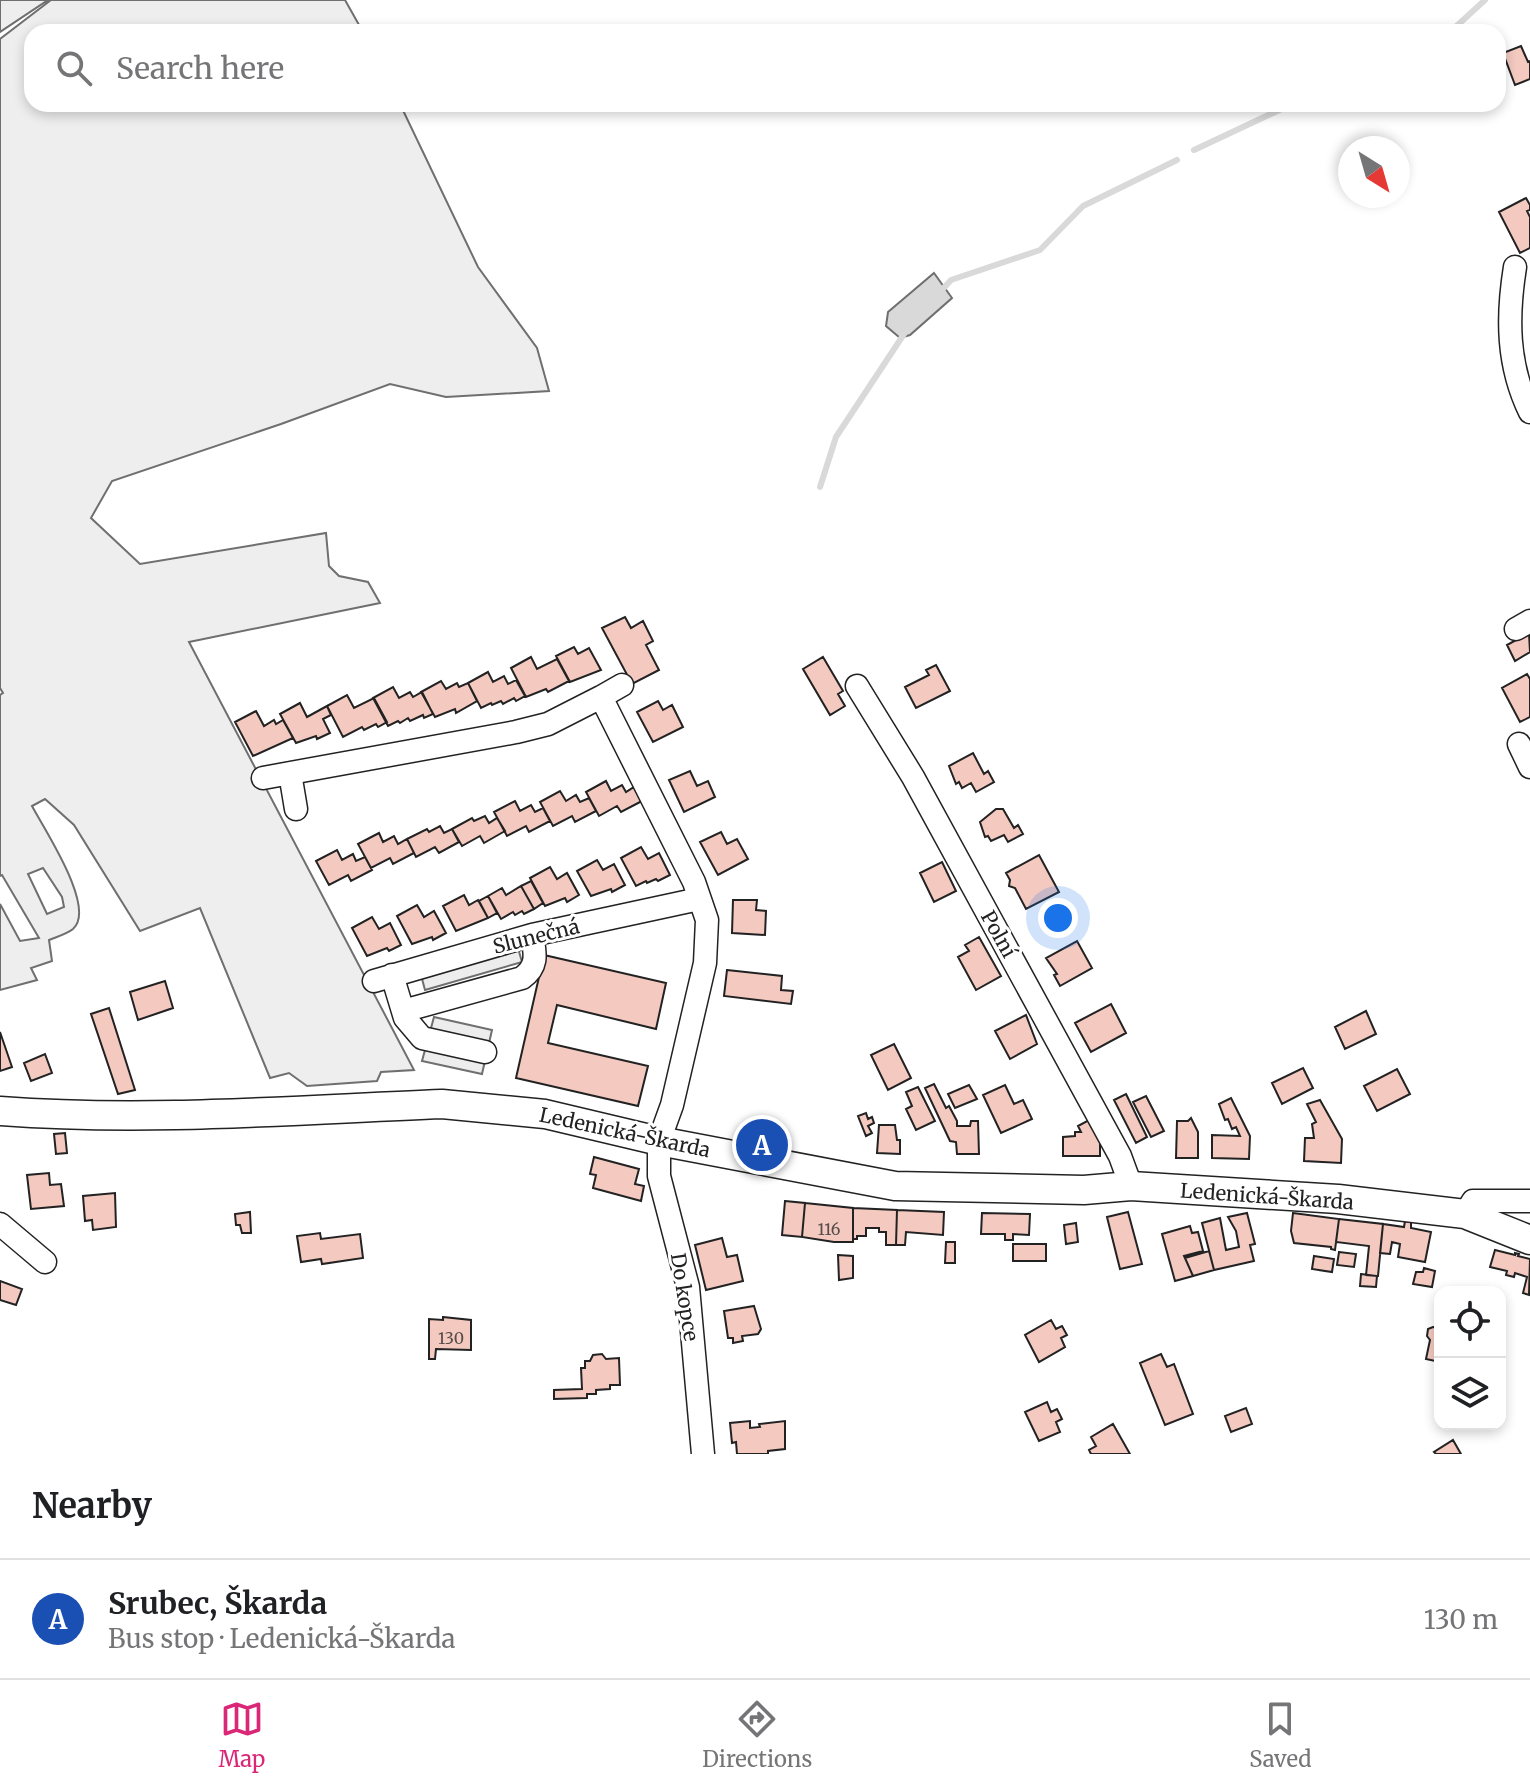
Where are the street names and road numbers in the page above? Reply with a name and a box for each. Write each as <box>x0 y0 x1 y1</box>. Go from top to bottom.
street label: Polní <box>976 906 1022 962</box>
street label: Slunečná <box>490 913 582 959</box>
street label: Ledenická-Škarda <box>537 1101 713 1162</box>
street label: Ledenická-Škarda <box>1179 1176 1355 1215</box>
street label: Do kopce <box>666 1251 704 1343</box>

